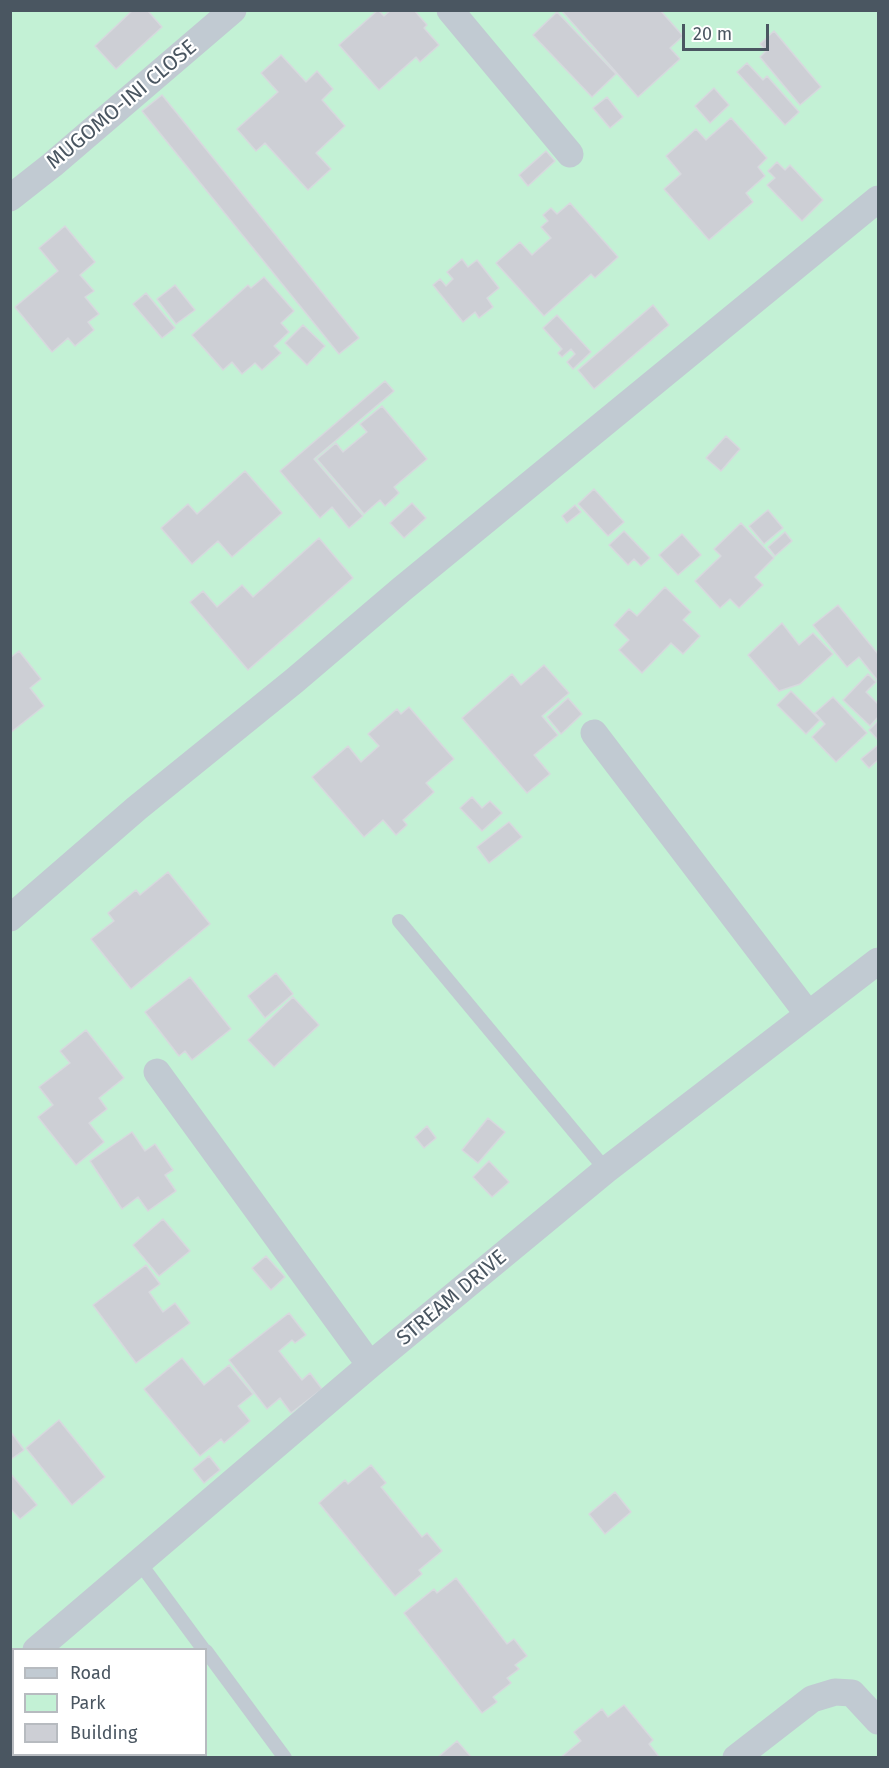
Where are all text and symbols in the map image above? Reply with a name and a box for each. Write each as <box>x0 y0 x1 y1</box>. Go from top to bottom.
scale bar <box>685 12 772 50</box>
text: 20 m <box>693 23 732 45</box>
street label: MUGOMO-INI CLOSE <box>42 35 202 175</box>
street label: STREAM DRIVE <box>392 1245 512 1351</box>
legend <box>12 1648 207 1756</box>
text: Road <box>70 1662 112 1684</box>
text: Park <box>70 1692 105 1714</box>
text: Building <box>70 1722 137 1744</box>

